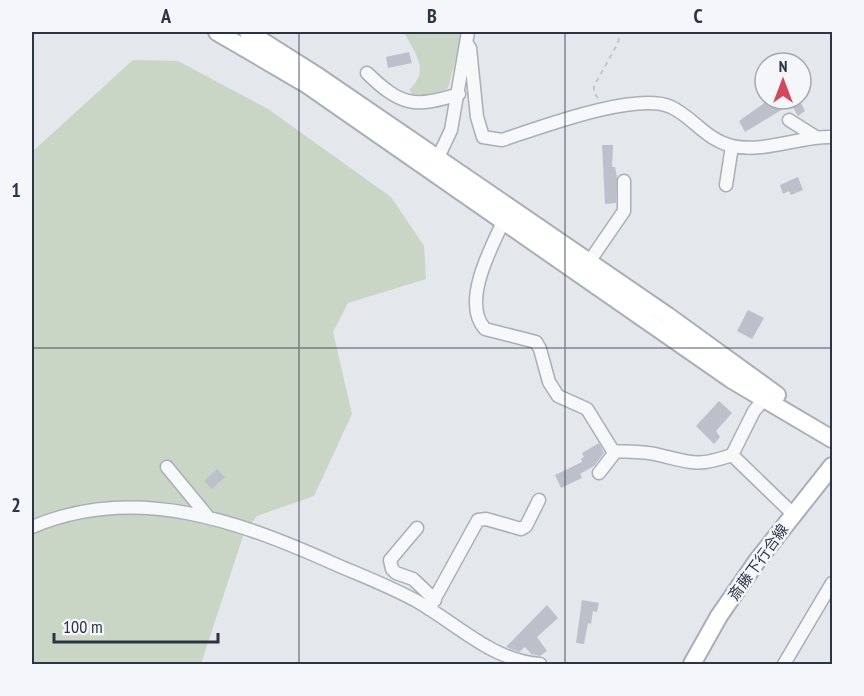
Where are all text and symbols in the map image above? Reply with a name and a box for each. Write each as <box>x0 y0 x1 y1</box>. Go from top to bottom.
text: A <box>160 3 172 29</box>
text: B <box>427 3 437 29</box>
text: C <box>693 3 703 29</box>
north arrow <box>753 51 813 111</box>
text: N <box>779 56 787 76</box>
text: 1 <box>11 177 21 203</box>
text: 2 <box>11 492 21 518</box>
street label: 斎藤下行合線 <box>724 520 792 604</box>
scale bar <box>54 606 218 644</box>
text: 100 m <box>63 615 103 638</box>

